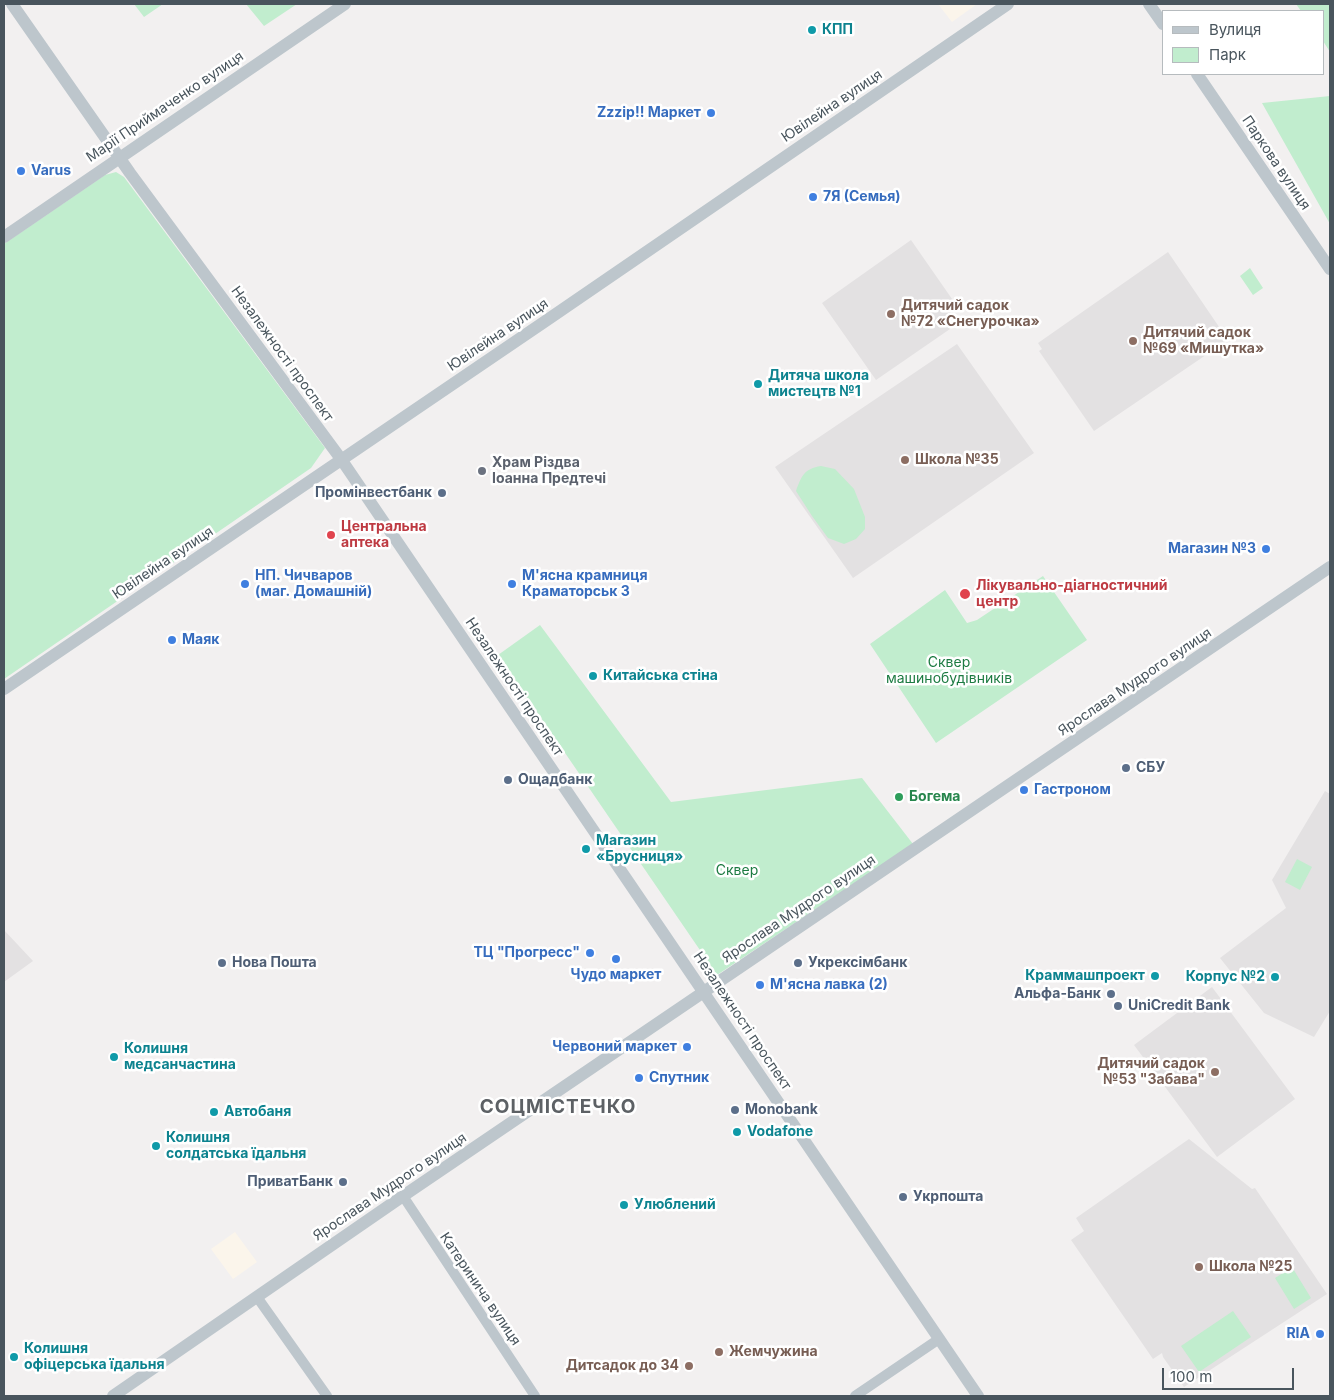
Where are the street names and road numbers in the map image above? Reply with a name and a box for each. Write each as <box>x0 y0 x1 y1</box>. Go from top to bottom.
street label: Марії Приймаченко вулиця <box>83 48 247 166</box>
street label: Ювілейна вулиця <box>779 66 885 146</box>
street label: Паркова вулиця <box>1238 113 1314 213</box>
street label: Незалежності проспект <box>227 283 337 425</box>
street label: Ювілейна вулиця <box>445 295 551 375</box>
street label: Ювілейна вулиця <box>110 523 216 603</box>
street label: Незалежності проспект <box>461 615 567 759</box>
street label: Ярослава Мудрого вулиця <box>1055 624 1215 740</box>
street label: Ярослава Мудрого вулиця <box>719 851 879 967</box>
street label: Незалежності проспект <box>689 949 795 1093</box>
street label: Ярослава Мудрого вулиця <box>310 1129 470 1245</box>
street label: Катеринича вулиця <box>436 1229 524 1349</box>

